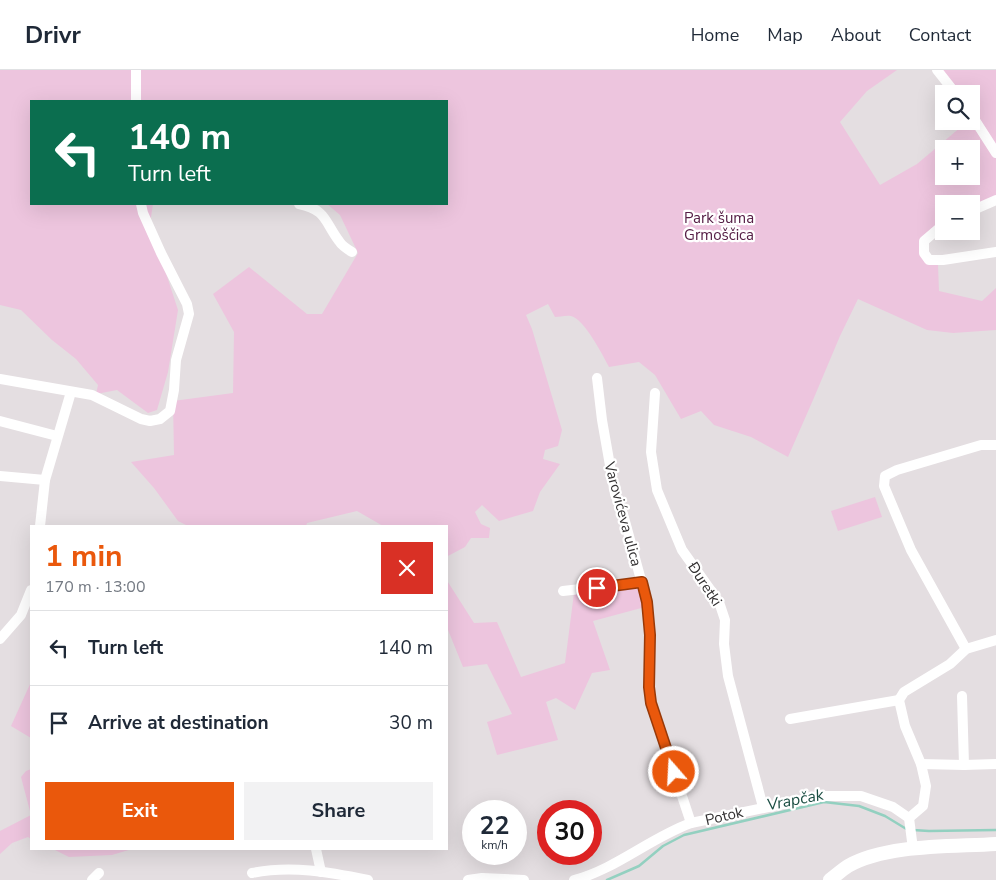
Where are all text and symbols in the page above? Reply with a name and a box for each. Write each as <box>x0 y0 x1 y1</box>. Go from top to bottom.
text: Drivr <box>25 19 81 51</box>
text: Home <box>691 23 739 47</box>
text: Map <box>767 23 803 47</box>
text: About <box>831 23 881 47</box>
text: Contact <box>909 23 971 47</box>
map controls <box>935 85 980 240</box>
button: search <box>935 85 980 130</box>
text: 140 m <box>128 114 231 161</box>
icon: left <box>45 120 110 185</box>
button: + <box>935 140 980 185</box>
text: Turn left <box>128 159 211 189</box>
button: − <box>935 195 980 240</box>
park label: Park šuma Grmoščica <box>684 208 754 245</box>
street label: Varovićeva ulica <box>599 459 647 568</box>
text: 1 min <box>45 536 123 577</box>
button: close <box>381 542 433 594</box>
street label: Đuretki <box>683 557 727 610</box>
pin <box>576 567 618 609</box>
icon: arrive <box>583 574 611 602</box>
text: 170 m · 13:00 <box>45 576 146 598</box>
icon: left <box>45 634 73 662</box>
text: Turn left <box>88 635 163 661</box>
text: 140 m <box>378 635 433 661</box>
icon: arrive <box>45 709 73 737</box>
text: Arrive at destination <box>88 710 269 736</box>
text: 30 m <box>389 710 433 736</box>
position arrow <box>647 745 699 797</box>
button: Exit <box>45 782 234 840</box>
button: Share <box>244 782 433 840</box>
water label: Vrapčak <box>765 784 826 816</box>
speed limit sign: 30 <box>537 800 602 865</box>
street label: Potok <box>703 802 745 830</box>
text: 22 <box>479 809 510 843</box>
text: km/h <box>481 837 508 853</box>

